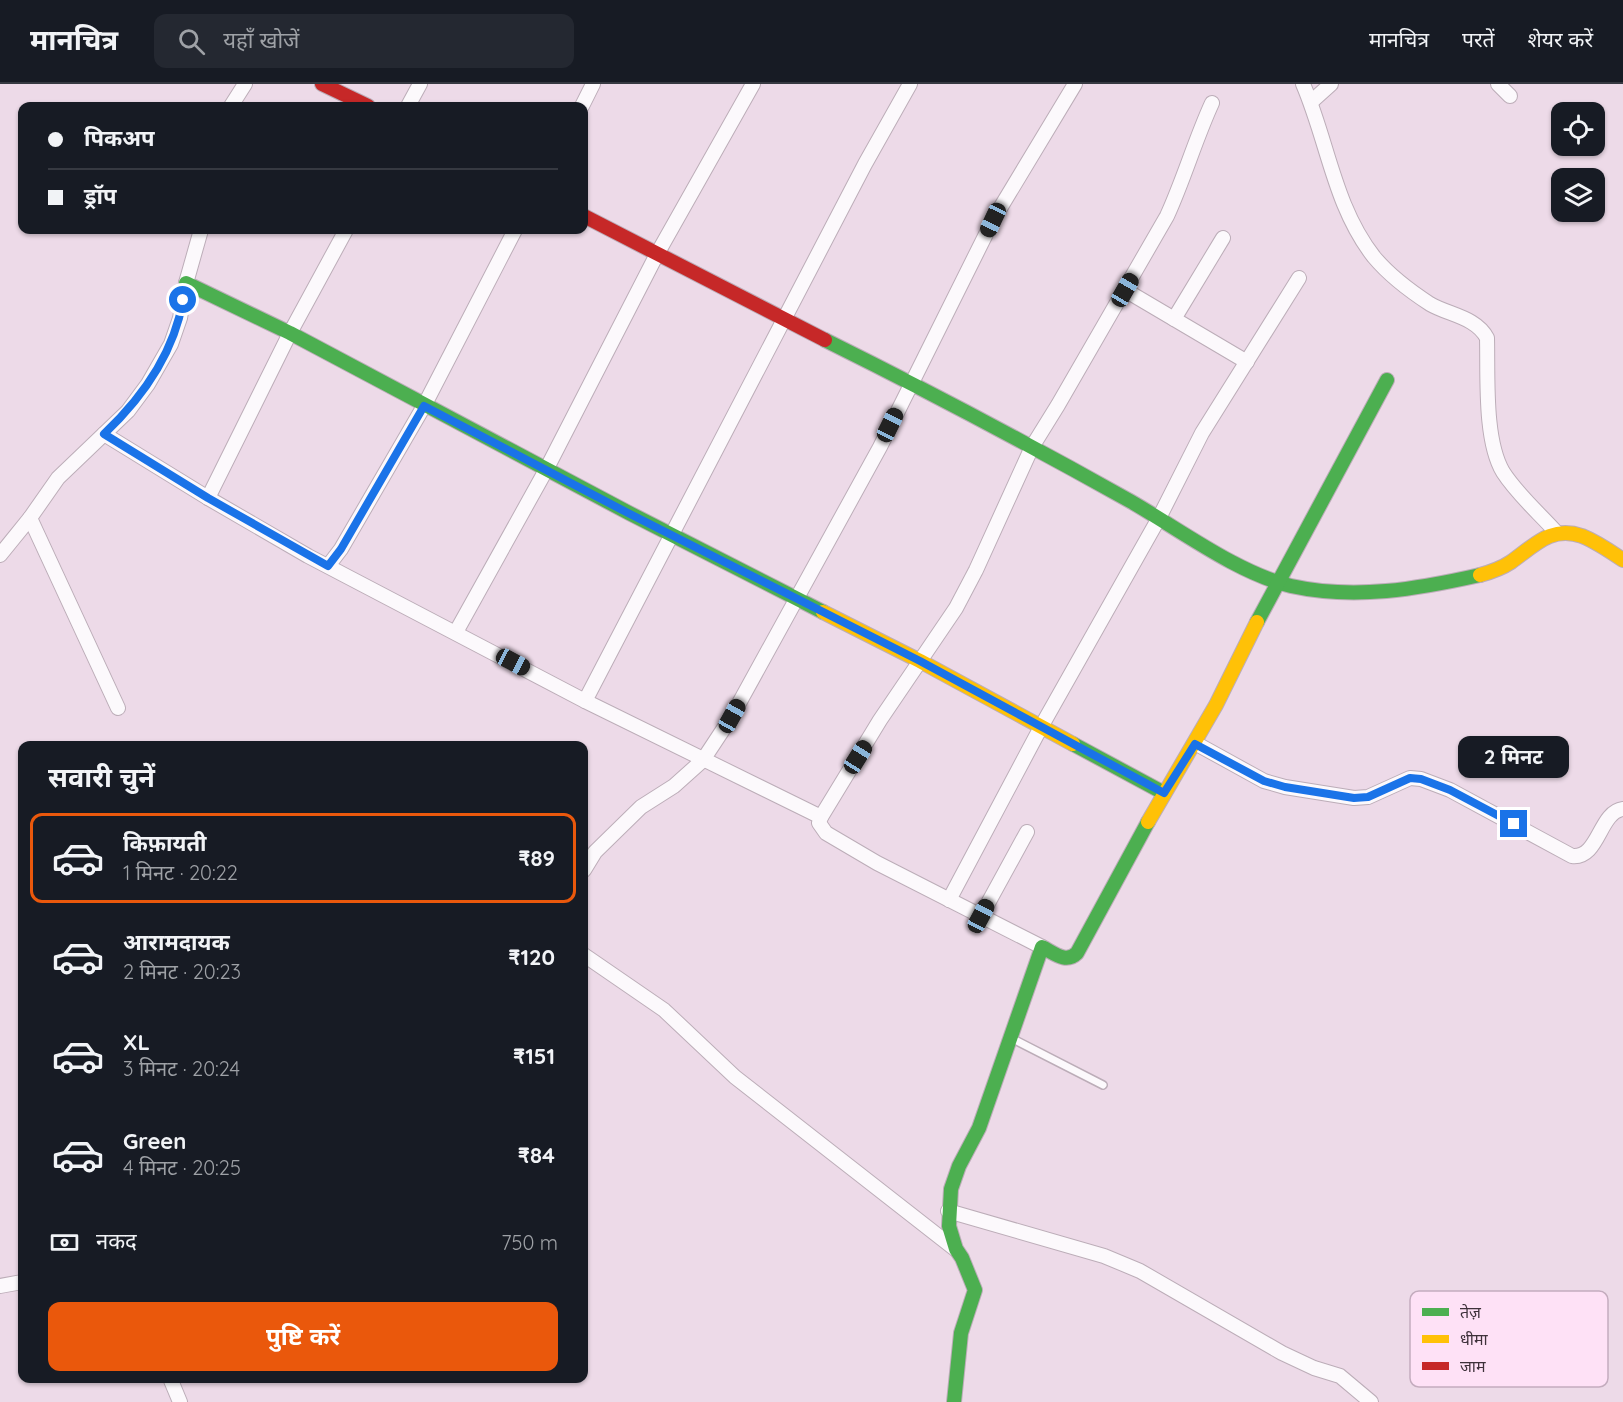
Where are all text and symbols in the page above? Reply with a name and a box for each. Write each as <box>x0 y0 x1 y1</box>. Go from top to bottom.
search box <box>154 14 574 68</box>
text: मानचित्र <box>30 22 118 57</box>
icon: search <box>175 25 208 58</box>
text: यहाँ खोजें <box>223 26 299 54</box>
text: मानचित्र <box>1369 26 1429 52</box>
text: परतें <box>1462 26 1495 52</box>
text: शेयर करें <box>1528 26 1593 52</box>
map controls <box>1551 102 1605 222</box>
button: locate <box>1551 102 1605 156</box>
text: पिकअप <box>84 124 155 152</box>
button: layers <box>1551 168 1605 222</box>
text: ड्रॉप <box>84 182 117 210</box>
car <box>977 200 1009 240</box>
car <box>1108 270 1142 310</box>
route start <box>169 286 196 313</box>
car <box>874 405 906 445</box>
car <box>493 646 533 678</box>
car <box>715 696 749 736</box>
car <box>841 737 875 777</box>
callout: 2 मिनट <box>1458 737 1570 779</box>
text: 2 मिनट <box>1484 744 1543 769</box>
text: सवारी चुनें <box>48 760 155 794</box>
route end <box>1500 810 1527 837</box>
text: किफ़ायती <box>123 829 207 857</box>
icon: car <box>51 831 105 885</box>
text: ₹89 <box>518 844 555 872</box>
text: 1 मिनट · 20:22 <box>123 860 238 885</box>
car <box>965 896 997 936</box>
text: आरामदायक <box>123 928 230 956</box>
icon: car <box>51 930 105 984</box>
text: ₹120 <box>508 943 555 971</box>
text: 2 मिनट · 20:23 <box>123 959 241 984</box>
text: XL <box>123 1028 150 1056</box>
icon: car <box>51 1029 105 1083</box>
text: ₹151 <box>513 1042 555 1070</box>
text: 3 मिनट · 20:24 <box>123 1056 240 1081</box>
text: Green <box>123 1127 186 1155</box>
icon: car <box>51 1128 105 1182</box>
text: ₹84 <box>518 1141 555 1169</box>
text: 4 मिनट · 20:25 <box>123 1155 241 1180</box>
icon: cash <box>48 1226 81 1259</box>
text: नकद <box>96 1227 137 1255</box>
text: 750 m <box>501 1230 558 1255</box>
legend <box>1410 1291 1608 1387</box>
button: पुष्टि करें <box>48 1302 558 1371</box>
text: तेज़ <box>1460 1302 1482 1322</box>
text: धीमा <box>1460 1329 1489 1349</box>
text: जाम <box>1460 1356 1486 1376</box>

